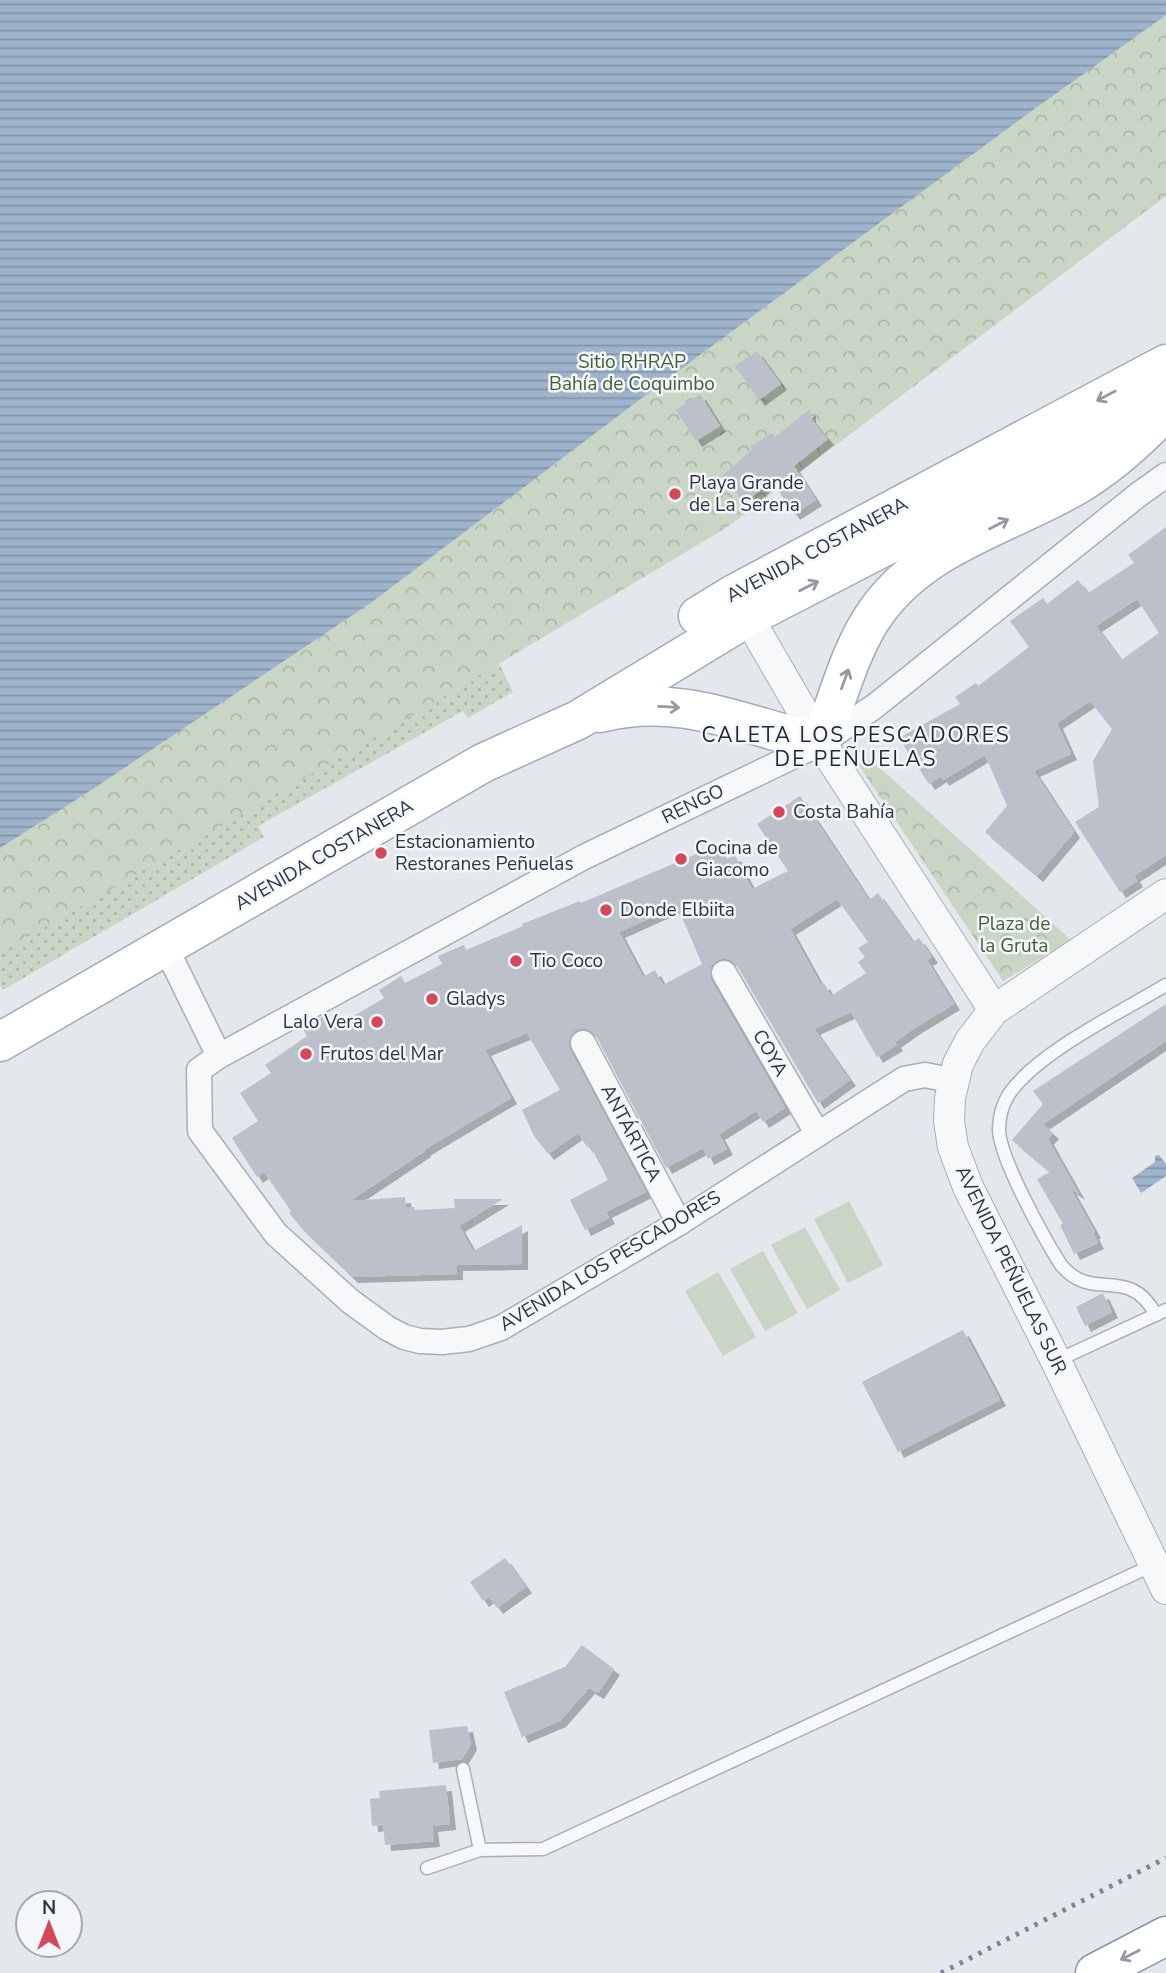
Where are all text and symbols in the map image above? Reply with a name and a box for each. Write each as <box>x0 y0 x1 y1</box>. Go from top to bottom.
park label: Sitio RHRAP Bahía de Coquimbo <box>549 349 715 397</box>
one-way arrow <box>1096 390 1117 403</box>
place label: Playa Grande de La Serena <box>689 470 804 518</box>
marker: Playa Grande de La Serena <box>667 486 683 502</box>
street label: AVENIDA COSTANERA <box>722 491 912 609</box>
one-way arrow <box>988 516 1009 530</box>
one-way arrow <box>798 578 819 592</box>
one-way arrow <box>840 668 852 690</box>
one-way arrow <box>657 701 680 714</box>
district label: CALETA LOS PESCADORES DE PEÑUELAS <box>701 721 1011 773</box>
street label: RENGO <box>658 778 728 830</box>
street label: AVENIDA COSTANERA <box>230 793 418 917</box>
place label: Costa Bahía <box>793 799 895 825</box>
marker: Costa Bahía <box>771 804 787 820</box>
place label: Estacionamiento Restoranes Peñuelas <box>395 829 574 877</box>
place label: Cocina de Giacomo <box>695 835 778 883</box>
marker: Estacionamiento Restoranes Peñuelas <box>373 845 389 861</box>
marker: Cocina de Giacomo <box>673 851 689 867</box>
place label: Donde Elbiita <box>620 897 735 923</box>
marker: Donde Elbiita <box>598 902 614 918</box>
park label: Plaza de la Gruta <box>978 911 1050 959</box>
place label: Tio Coco <box>530 948 603 974</box>
marker: Tio Coco <box>508 953 524 969</box>
place label: Gladys <box>446 986 505 1012</box>
marker: Gladys <box>424 991 440 1007</box>
place label: Lalo Vera <box>283 1009 363 1035</box>
marker: Lalo Vera <box>369 1014 385 1030</box>
street label: COYA <box>746 1025 794 1081</box>
place label: Frutos del Mar <box>320 1041 444 1067</box>
marker: Frutos del Mar <box>298 1046 314 1062</box>
street label: ANTÁRTICA <box>594 1080 668 1186</box>
street label: AVENIDA PEÑUELAS SUR <box>949 1161 1073 1379</box>
street label: AVENIDA LOS PESCADORES <box>494 1184 726 1338</box>
north arrow <box>14 1889 84 1959</box>
text: N <box>42 1895 56 1921</box>
one-way arrow <box>1121 1948 1141 1962</box>

